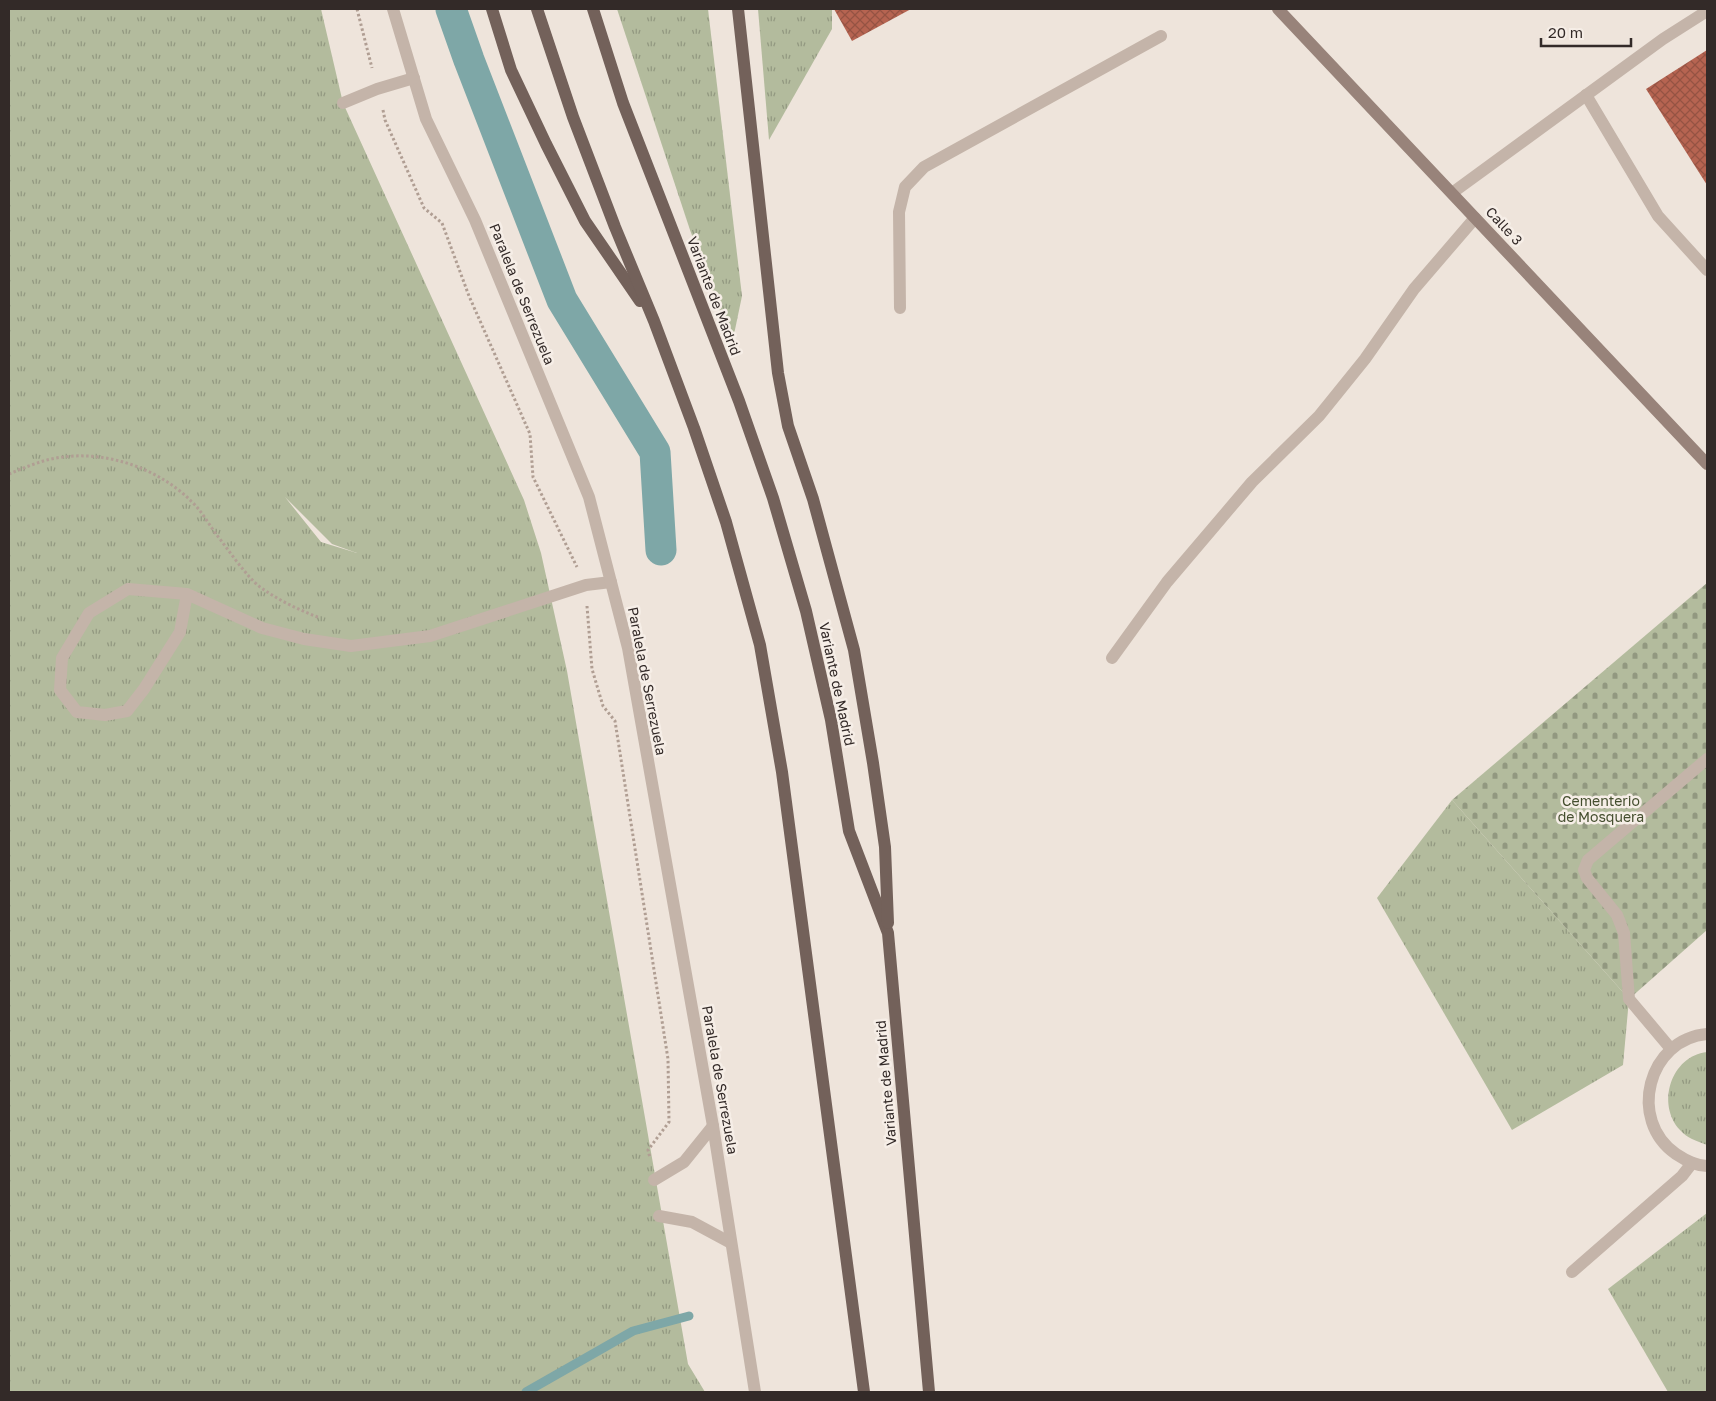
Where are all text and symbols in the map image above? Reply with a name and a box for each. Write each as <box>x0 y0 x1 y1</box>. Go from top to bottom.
scale bar <box>1541 15 1631 47</box>
text: 20 m <box>1548 23 1583 41</box>
street label: Calle 3 <box>1482 203 1526 248</box>
street label: Paralela de Serrezuela <box>486 221 559 367</box>
street label: Variante de Madrid <box>684 234 745 358</box>
street label: Paralela de Serrezuela <box>625 605 670 757</box>
street label: Variante de Madrid <box>816 621 859 747</box>
park label: Cementerio de Mosquera <box>1558 792 1644 825</box>
street label: Paralela de Serrezuela <box>699 1004 742 1156</box>
street label: Variante de Madrid <box>872 1020 899 1146</box>

